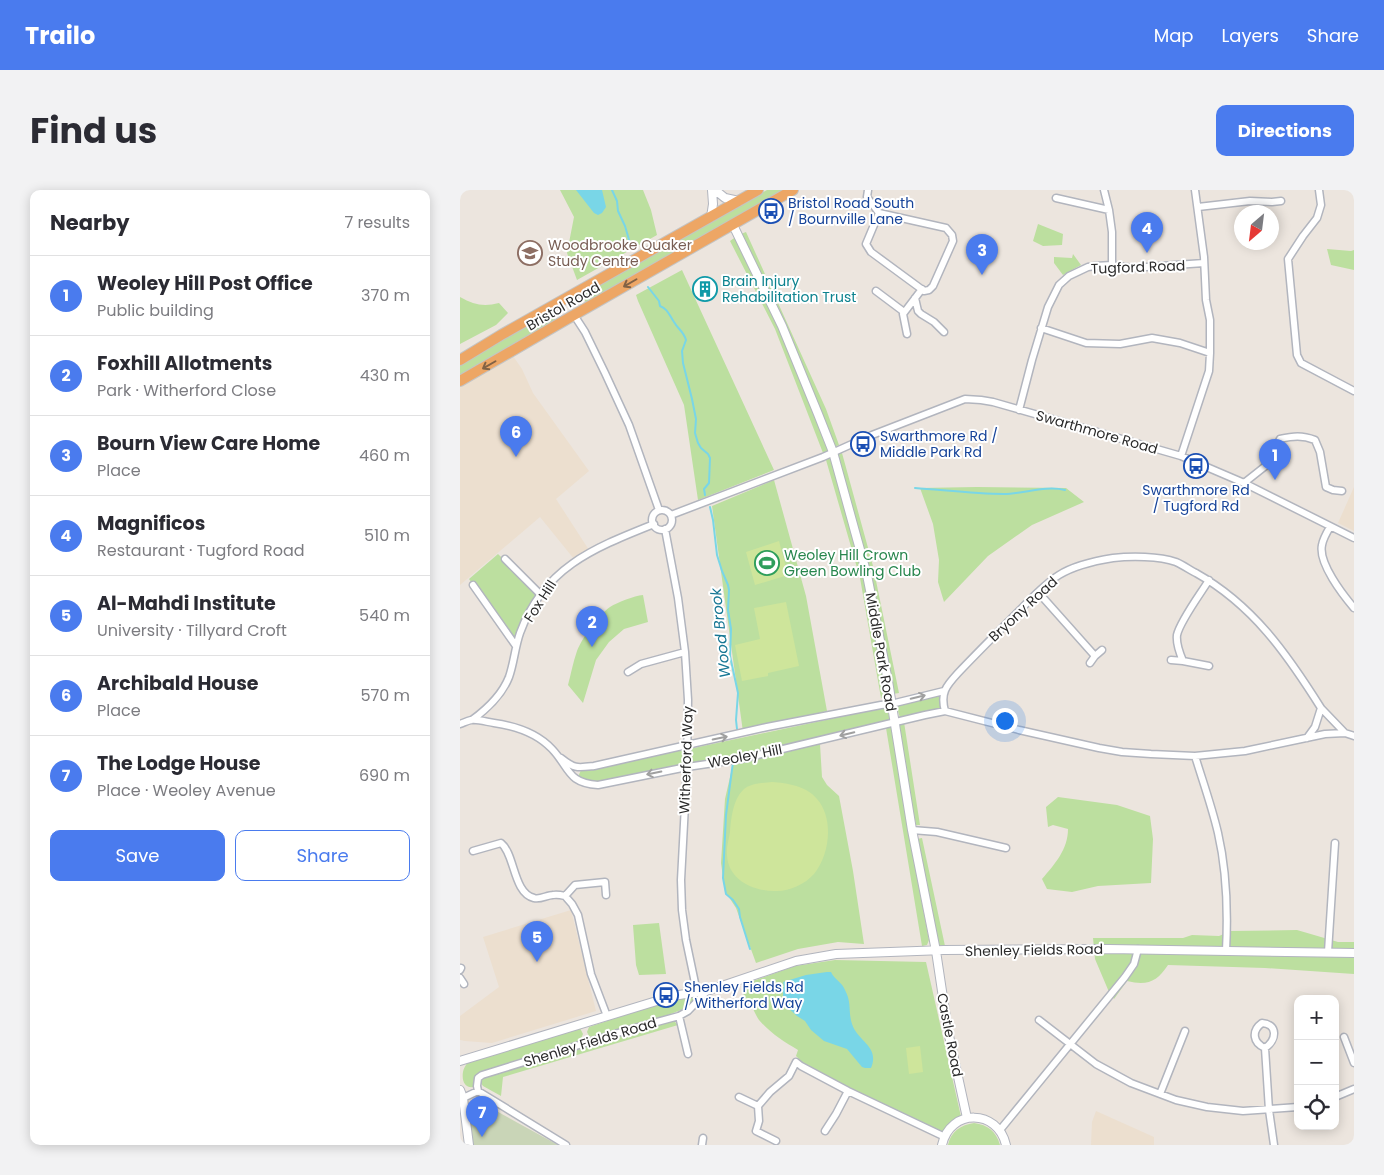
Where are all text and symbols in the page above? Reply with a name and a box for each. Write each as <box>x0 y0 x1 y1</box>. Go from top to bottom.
text: Trailo <box>25 19 95 52</box>
text: Map <box>1154 23 1194 48</box>
text: Layers <box>1222 23 1279 48</box>
text: Share <box>1307 23 1359 48</box>
button: Directions <box>1216 105 1354 156</box>
text: Find us <box>30 106 157 155</box>
place label: Bristol Road South / Bournville Lane <box>788 193 914 229</box>
bus stop icon: Bristol Road South / Bournville Lane <box>758 198 784 224</box>
north arrow <box>1234 205 1279 250</box>
text: Nearby <box>50 208 130 237</box>
text: 7 results <box>344 211 410 234</box>
pin: 4 <box>1131 212 1163 253</box>
pin: 3 <box>966 234 998 275</box>
place label: Woodbrooke Quaker Study Centre <box>548 235 692 271</box>
school or university icon: Woodbrooke Quaker Study Centre <box>517 240 543 266</box>
street label: Tugford Road <box>1090 255 1186 279</box>
text: Weoley Hill Post Office <box>97 270 313 297</box>
place label: Brain Injury Rehabilitation Trust <box>722 271 856 307</box>
building icon: Brain Injury Rehabilitation Trust <box>692 276 718 302</box>
street label: Bristol Road <box>522 277 604 335</box>
one-way arrow <box>622 278 637 288</box>
text: 1 <box>63 284 69 307</box>
text: 370 m <box>361 284 410 307</box>
text: Public building <box>97 299 214 322</box>
text: Foxhill Allotments <box>97 350 272 377</box>
one-way arrow <box>482 360 497 370</box>
text: 2 <box>61 364 71 387</box>
text: 430 m <box>360 364 410 387</box>
text: Park · Witherford Close <box>97 379 276 402</box>
street label: Swarthmore Road <box>1034 405 1160 459</box>
pin: 6 <box>500 416 532 457</box>
place label: Swarthmore Rd / Middle Park Rd <box>880 426 998 462</box>
text: Bourn View Care Home <box>97 430 320 457</box>
bus stop icon: Swarthmore Rd / Middle Park Rd <box>850 431 876 457</box>
pin: 1 <box>1259 439 1291 480</box>
text: 3 <box>61 444 71 467</box>
text: 460 m <box>359 444 410 467</box>
bus stop icon: Swarthmore Rd / Tugford Rd <box>1183 453 1209 479</box>
text: Place <box>97 459 141 482</box>
place label: Swarthmore Rd / Tugford Rd <box>1142 480 1250 516</box>
text: Magnificos <box>97 510 205 537</box>
text: 4 <box>61 524 71 547</box>
text: 510 m <box>364 524 410 547</box>
text: Restaurant · Tugford Road <box>97 539 305 562</box>
place label: Weoley Hill Crown Green Bowling Club <box>784 545 921 581</box>
sports icon: Weoley Hill Crown Green Bowling Club <box>754 550 780 576</box>
street label: Bryony Road <box>984 572 1062 646</box>
street label: Fox Hill <box>519 576 561 626</box>
water label: Wood Brook <box>705 586 735 679</box>
text: Al-Mahdi Institute <box>97 590 276 617</box>
street label: Middle Park Road <box>861 591 901 713</box>
text: 5 <box>61 604 71 627</box>
text: 540 m <box>359 604 410 627</box>
pin: 2 <box>576 606 608 647</box>
text: University · Tillyard Croft <box>97 619 287 642</box>
text: Archibald House <box>97 670 258 697</box>
text: 6 <box>61 684 71 707</box>
text: 570 m <box>360 684 410 707</box>
one-way arrow <box>909 692 925 701</box>
text: Place <box>97 699 141 722</box>
street label: Witherford Way <box>674 706 698 814</box>
your location <box>992 708 1018 734</box>
one-way arrow <box>840 730 856 739</box>
one-way arrow <box>712 733 728 742</box>
street label: Weoley Hill <box>706 739 784 773</box>
text: The Lodge House <box>97 750 261 777</box>
text: 7 <box>62 764 70 787</box>
text: 690 m <box>359 764 410 787</box>
one-way arrow <box>646 769 662 778</box>
text: Place · Weoley Avenue <box>97 779 276 802</box>
button: Save <box>50 830 225 881</box>
button: Share <box>235 830 410 881</box>
pin: 5 <box>521 921 553 962</box>
street label: Shenley Fields Road <box>965 939 1103 961</box>
place label: Shenley Fields Rd / Witherford Way <box>684 977 804 1013</box>
bus stop icon: Shenley Fields Rd / Witherford Way <box>653 982 679 1008</box>
street label: Castle Road <box>932 991 968 1079</box>
map controls <box>1294 995 1339 1130</box>
button: + <box>1294 995 1339 1040</box>
street label: Shenley Fields Road <box>521 1012 659 1072</box>
button: − <box>1294 1040 1339 1085</box>
button: locate <box>1294 1085 1339 1130</box>
pin: 7 <box>466 1096 498 1137</box>

